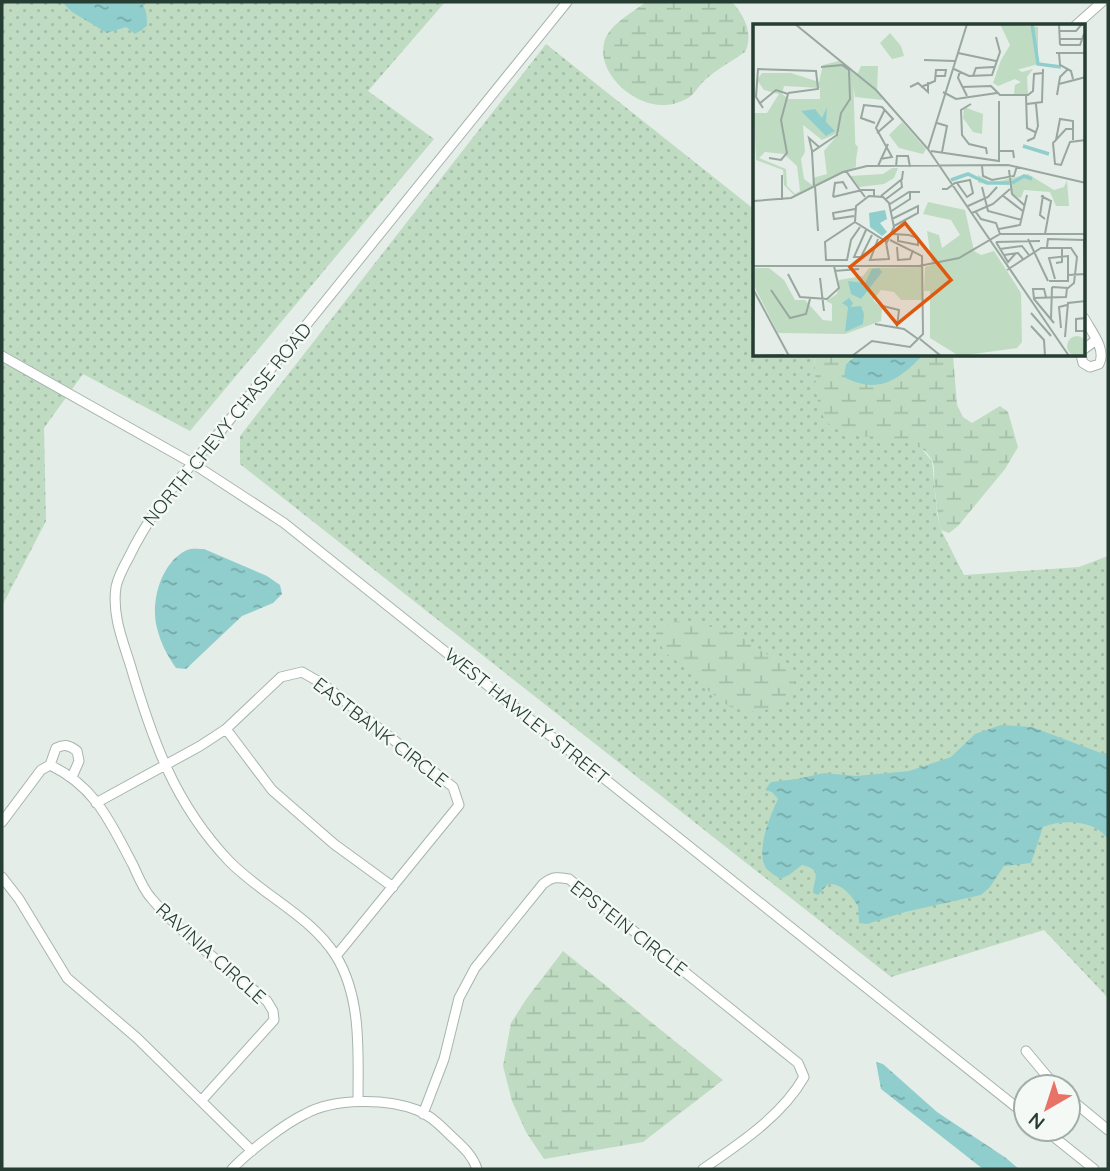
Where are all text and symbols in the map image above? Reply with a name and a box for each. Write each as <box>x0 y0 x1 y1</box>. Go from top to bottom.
inset map <box>753 24 1086 357</box>
street label: NORTH CHEVY CHASE ROAD <box>138 318 316 530</box>
street label: WEST HAWLEY STREET <box>440 642 614 790</box>
street label: EASTBANK CIRCLE <box>309 672 453 792</box>
street label: EPSTEIN CIRCLE <box>566 875 692 981</box>
street label: RAVINIA CIRCLE <box>151 897 271 1009</box>
north arrow <box>1012 1073 1082 1143</box>
text: N <box>1023 1107 1049 1135</box>

